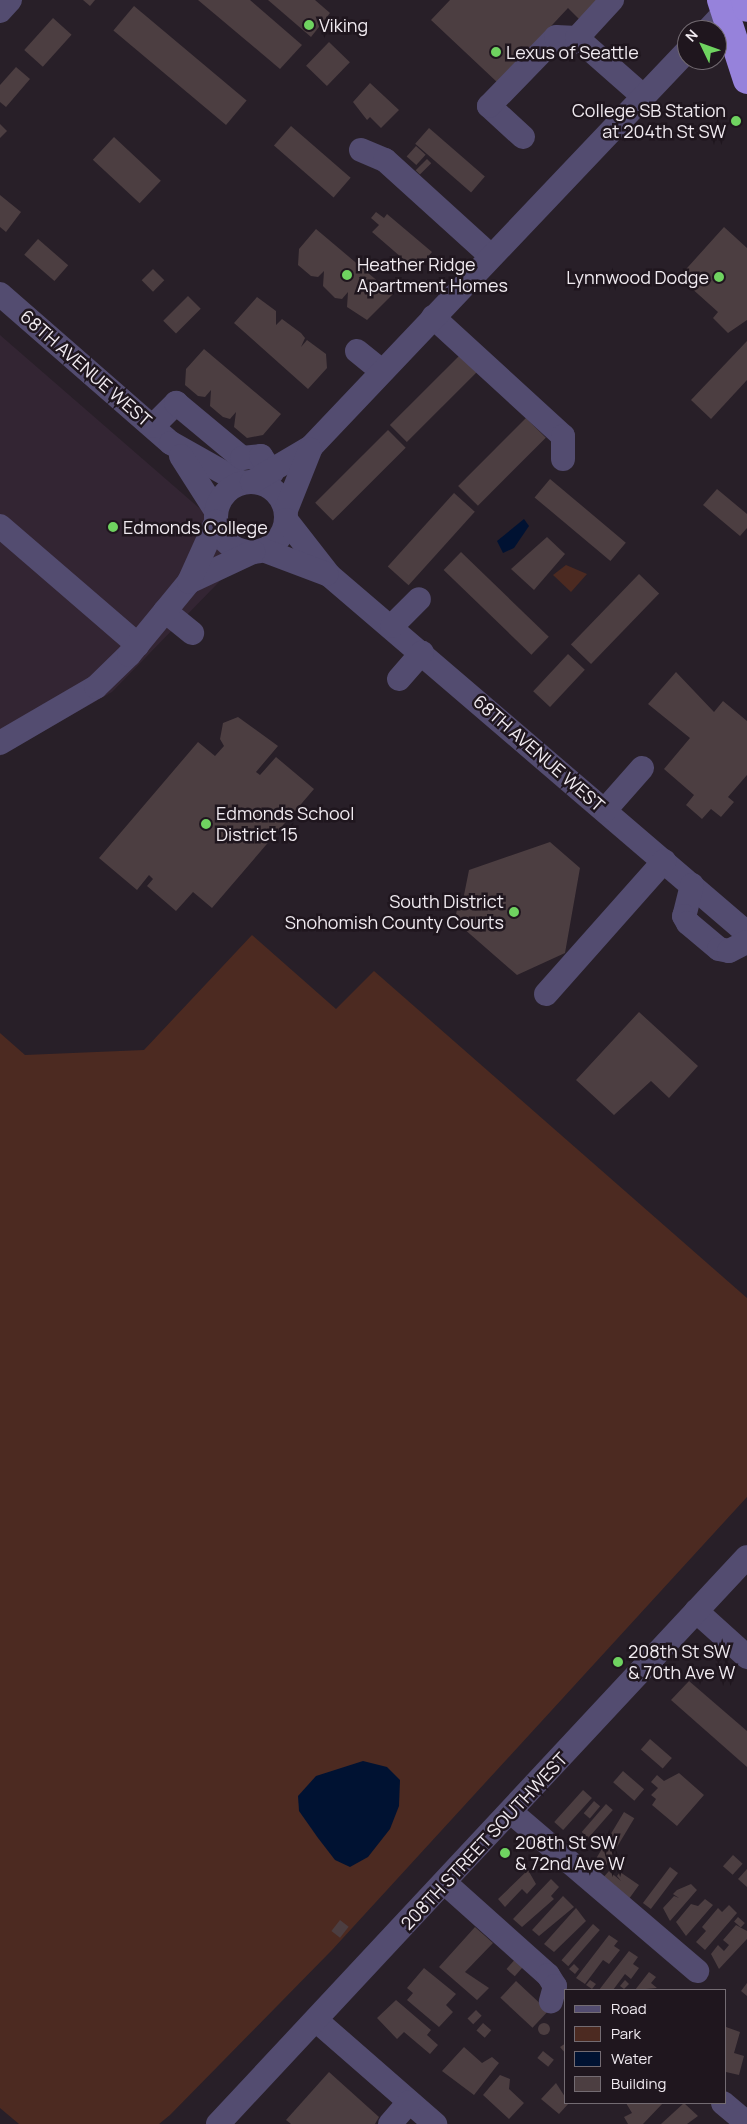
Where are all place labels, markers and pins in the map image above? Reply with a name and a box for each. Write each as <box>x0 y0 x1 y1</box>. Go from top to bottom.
place label: Viking <box>319 14 368 36</box>
marker: Viking <box>303 19 315 31</box>
place label: Lexus of Seattle <box>506 41 639 63</box>
marker: Lexus of Seattle <box>490 46 502 58</box>
place label: College SB Station at 204th St SW <box>572 100 726 142</box>
marker: College SB Station at 204th St SW <box>730 115 742 127</box>
place label: Heather Ridge Apartment Homes <box>357 254 508 296</box>
place label: Lynnwood Dodge <box>566 266 709 288</box>
marker: Heather Ridge Apartment Homes <box>341 269 353 281</box>
marker: Lynnwood Dodge <box>713 271 725 283</box>
place label: Edmonds College <box>123 516 268 538</box>
marker: Edmonds College <box>107 521 119 533</box>
place label: Edmonds School District 15 <box>216 803 354 846</box>
marker: Edmonds School District 15 <box>200 818 212 830</box>
place label: South District Snohomish County Courts <box>285 891 504 934</box>
marker: South District Snohomish County Courts <box>508 906 520 918</box>
place label: 208th St SW & 70th Ave W <box>628 1641 735 1684</box>
marker: 208th St SW & 70th Ave W <box>612 1656 624 1668</box>
place label: 208th St SW & 72nd Ave W <box>515 1832 625 1875</box>
marker: 208th St SW & 72nd Ave W <box>499 1847 511 1859</box>

